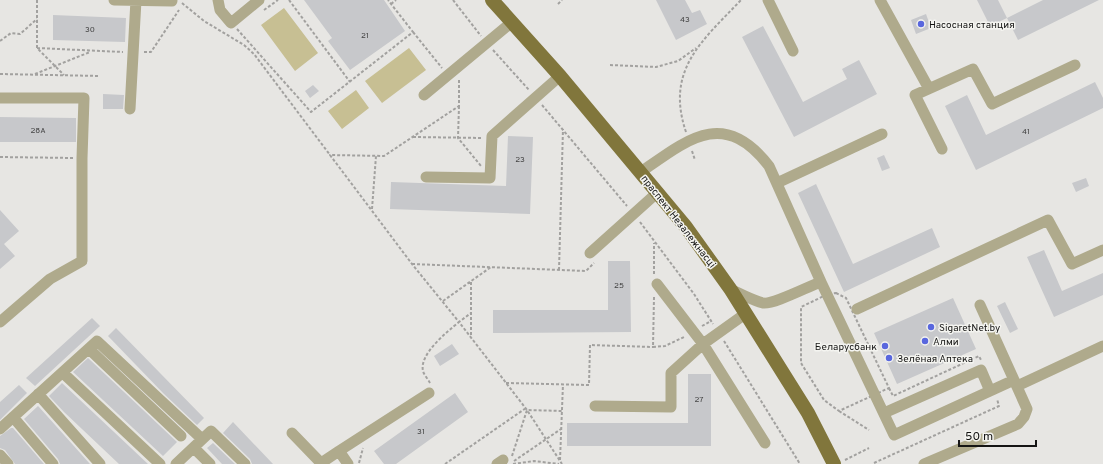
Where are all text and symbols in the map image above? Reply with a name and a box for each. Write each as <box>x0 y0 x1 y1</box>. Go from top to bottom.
house number: 43 <box>680 15 690 25</box>
marker: Насосная станция <box>916 19 926 29</box>
place label: Насосная станция <box>929 19 1015 32</box>
house number: 30 <box>85 25 95 35</box>
house number: 21 <box>361 31 369 41</box>
house number: 28А <box>30 126 46 136</box>
house number: 41 <box>1022 127 1030 137</box>
house number: 23 <box>515 155 525 165</box>
street label: праспект Незалежнасці <box>638 173 718 271</box>
house number: 25 <box>614 281 624 291</box>
marker: SigaretNet.by <box>926 322 936 332</box>
place label: SigaretNet.by <box>939 322 1000 335</box>
marker: Алми <box>920 336 930 346</box>
place label: Алми <box>933 336 959 349</box>
place label: Беларусбанк <box>815 341 877 354</box>
marker: Беларусбанк <box>880 341 890 351</box>
marker: Зелёная Аптека <box>884 353 894 363</box>
place label: Зелёная Аптека <box>897 353 973 366</box>
house number: 27 <box>695 395 704 405</box>
scale bar <box>959 422 1036 448</box>
house number: 31 <box>417 427 425 437</box>
text: 50 m <box>965 429 993 445</box>

